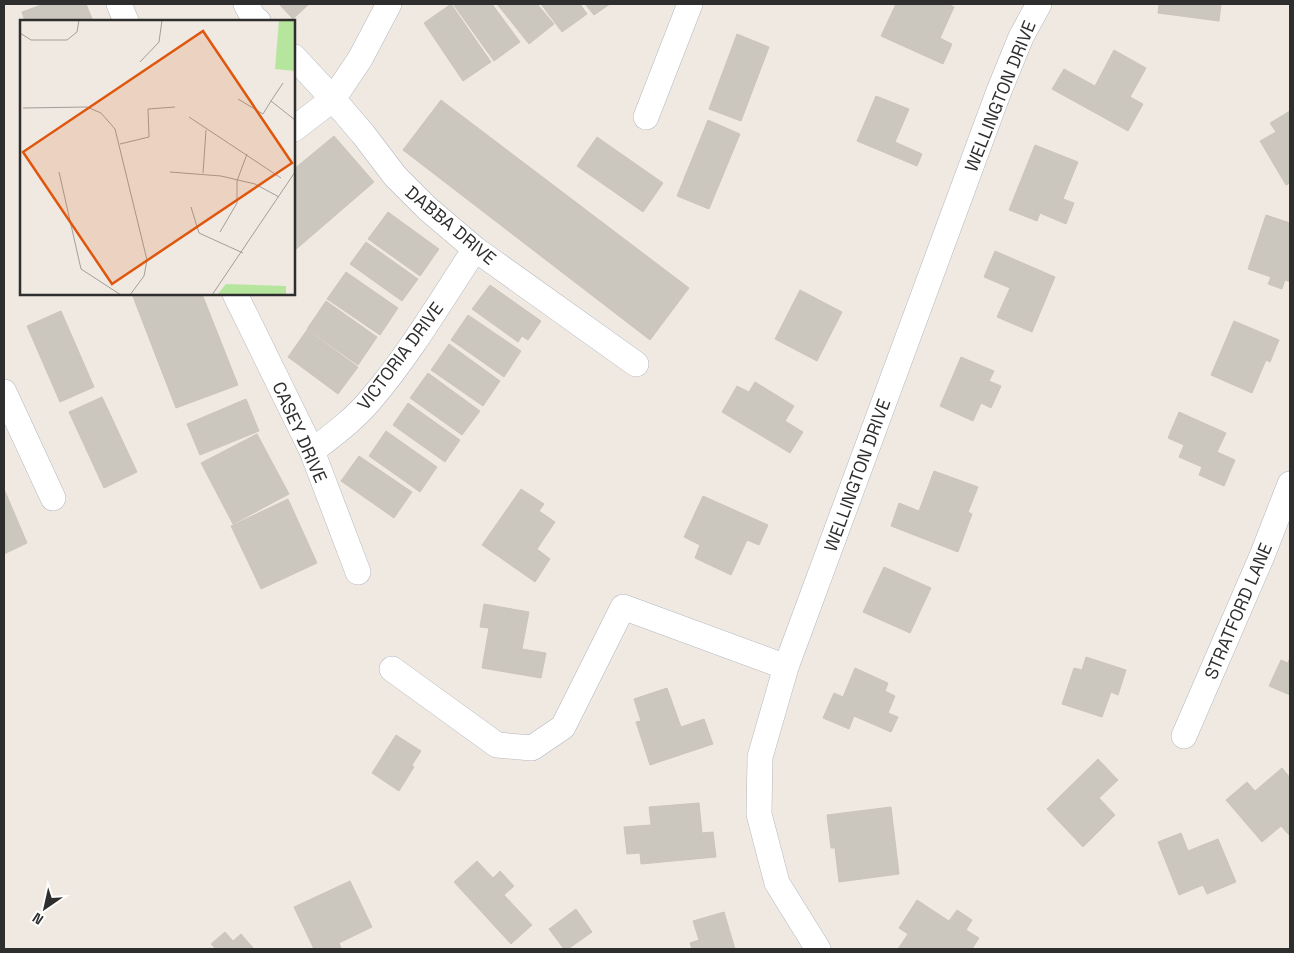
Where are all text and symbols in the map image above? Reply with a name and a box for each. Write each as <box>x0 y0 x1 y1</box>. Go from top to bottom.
street label: WELLINGTON DRIVE <box>959 17 1041 175</box>
inset map <box>20 20 295 295</box>
street label: DABBA DRIVE <box>401 180 501 270</box>
street label: VICTORIA DRIVE <box>352 297 448 415</box>
street label: CASEY DRIVE <box>267 378 333 486</box>
street label: WELLINGTON DRIVE <box>819 395 895 555</box>
street label: STRATFORD LANE <box>1199 539 1277 683</box>
north arrow <box>20 883 70 933</box>
text: N <box>29 909 47 929</box>

